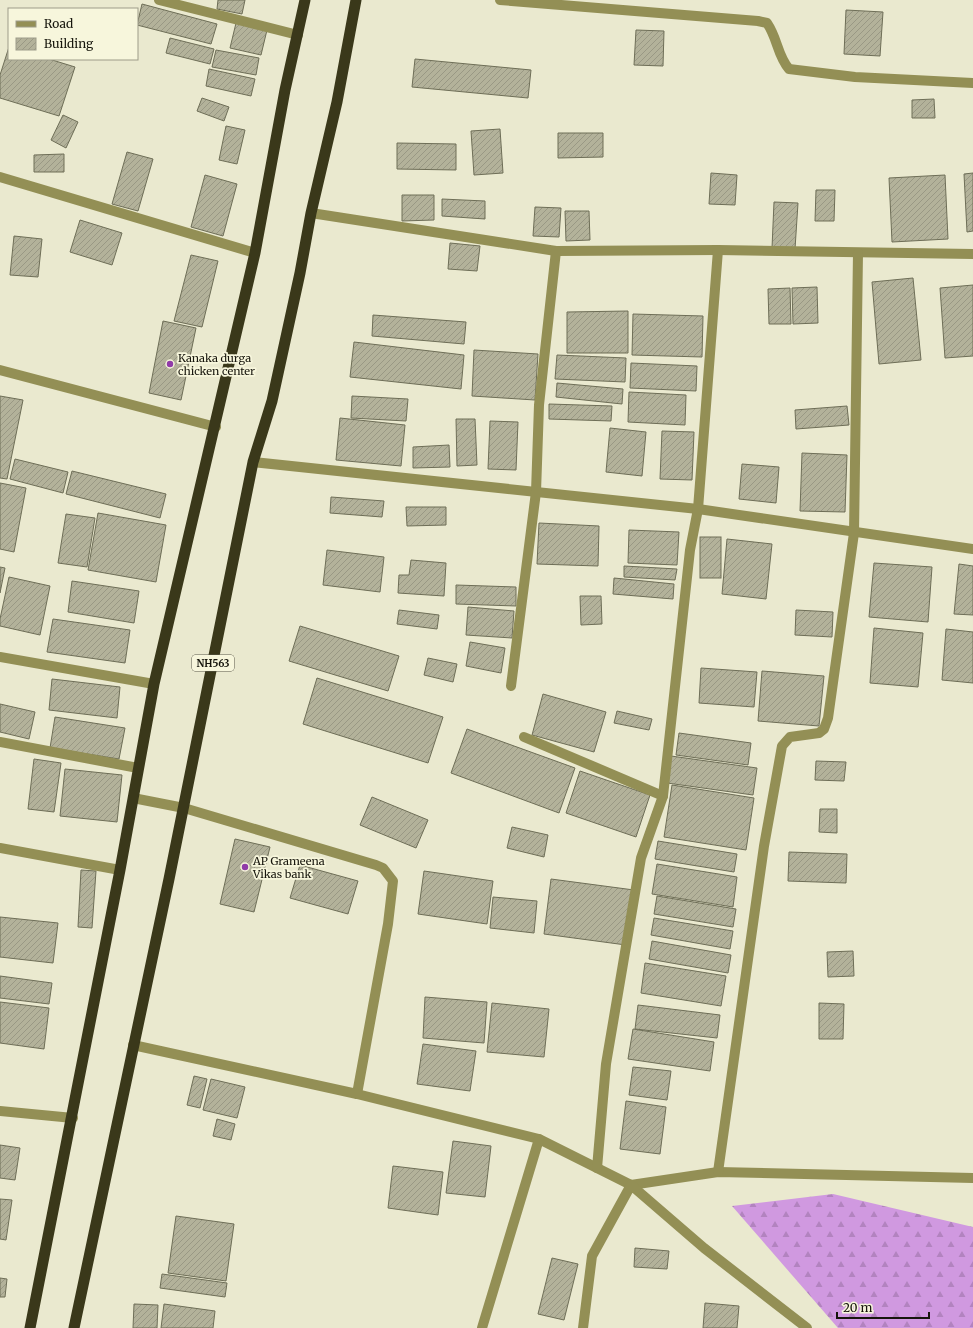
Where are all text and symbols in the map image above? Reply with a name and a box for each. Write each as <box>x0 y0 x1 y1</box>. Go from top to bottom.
legend <box>8 8 138 60</box>
text: Road <box>44 16 73 31</box>
text: Building <box>44 36 94 51</box>
place label: Kanaka durga chicken center <box>178 351 255 378</box>
marker: Kanaka durga chicken center <box>165 359 175 369</box>
road number: NH563 <box>192 655 234 671</box>
place label: AP Grameena Vikas bank <box>252 854 325 881</box>
marker: AP Grameena Vikas bank <box>240 862 250 872</box>
scale bar <box>837 1294 929 1320</box>
text: 20 m <box>843 1300 872 1315</box>

